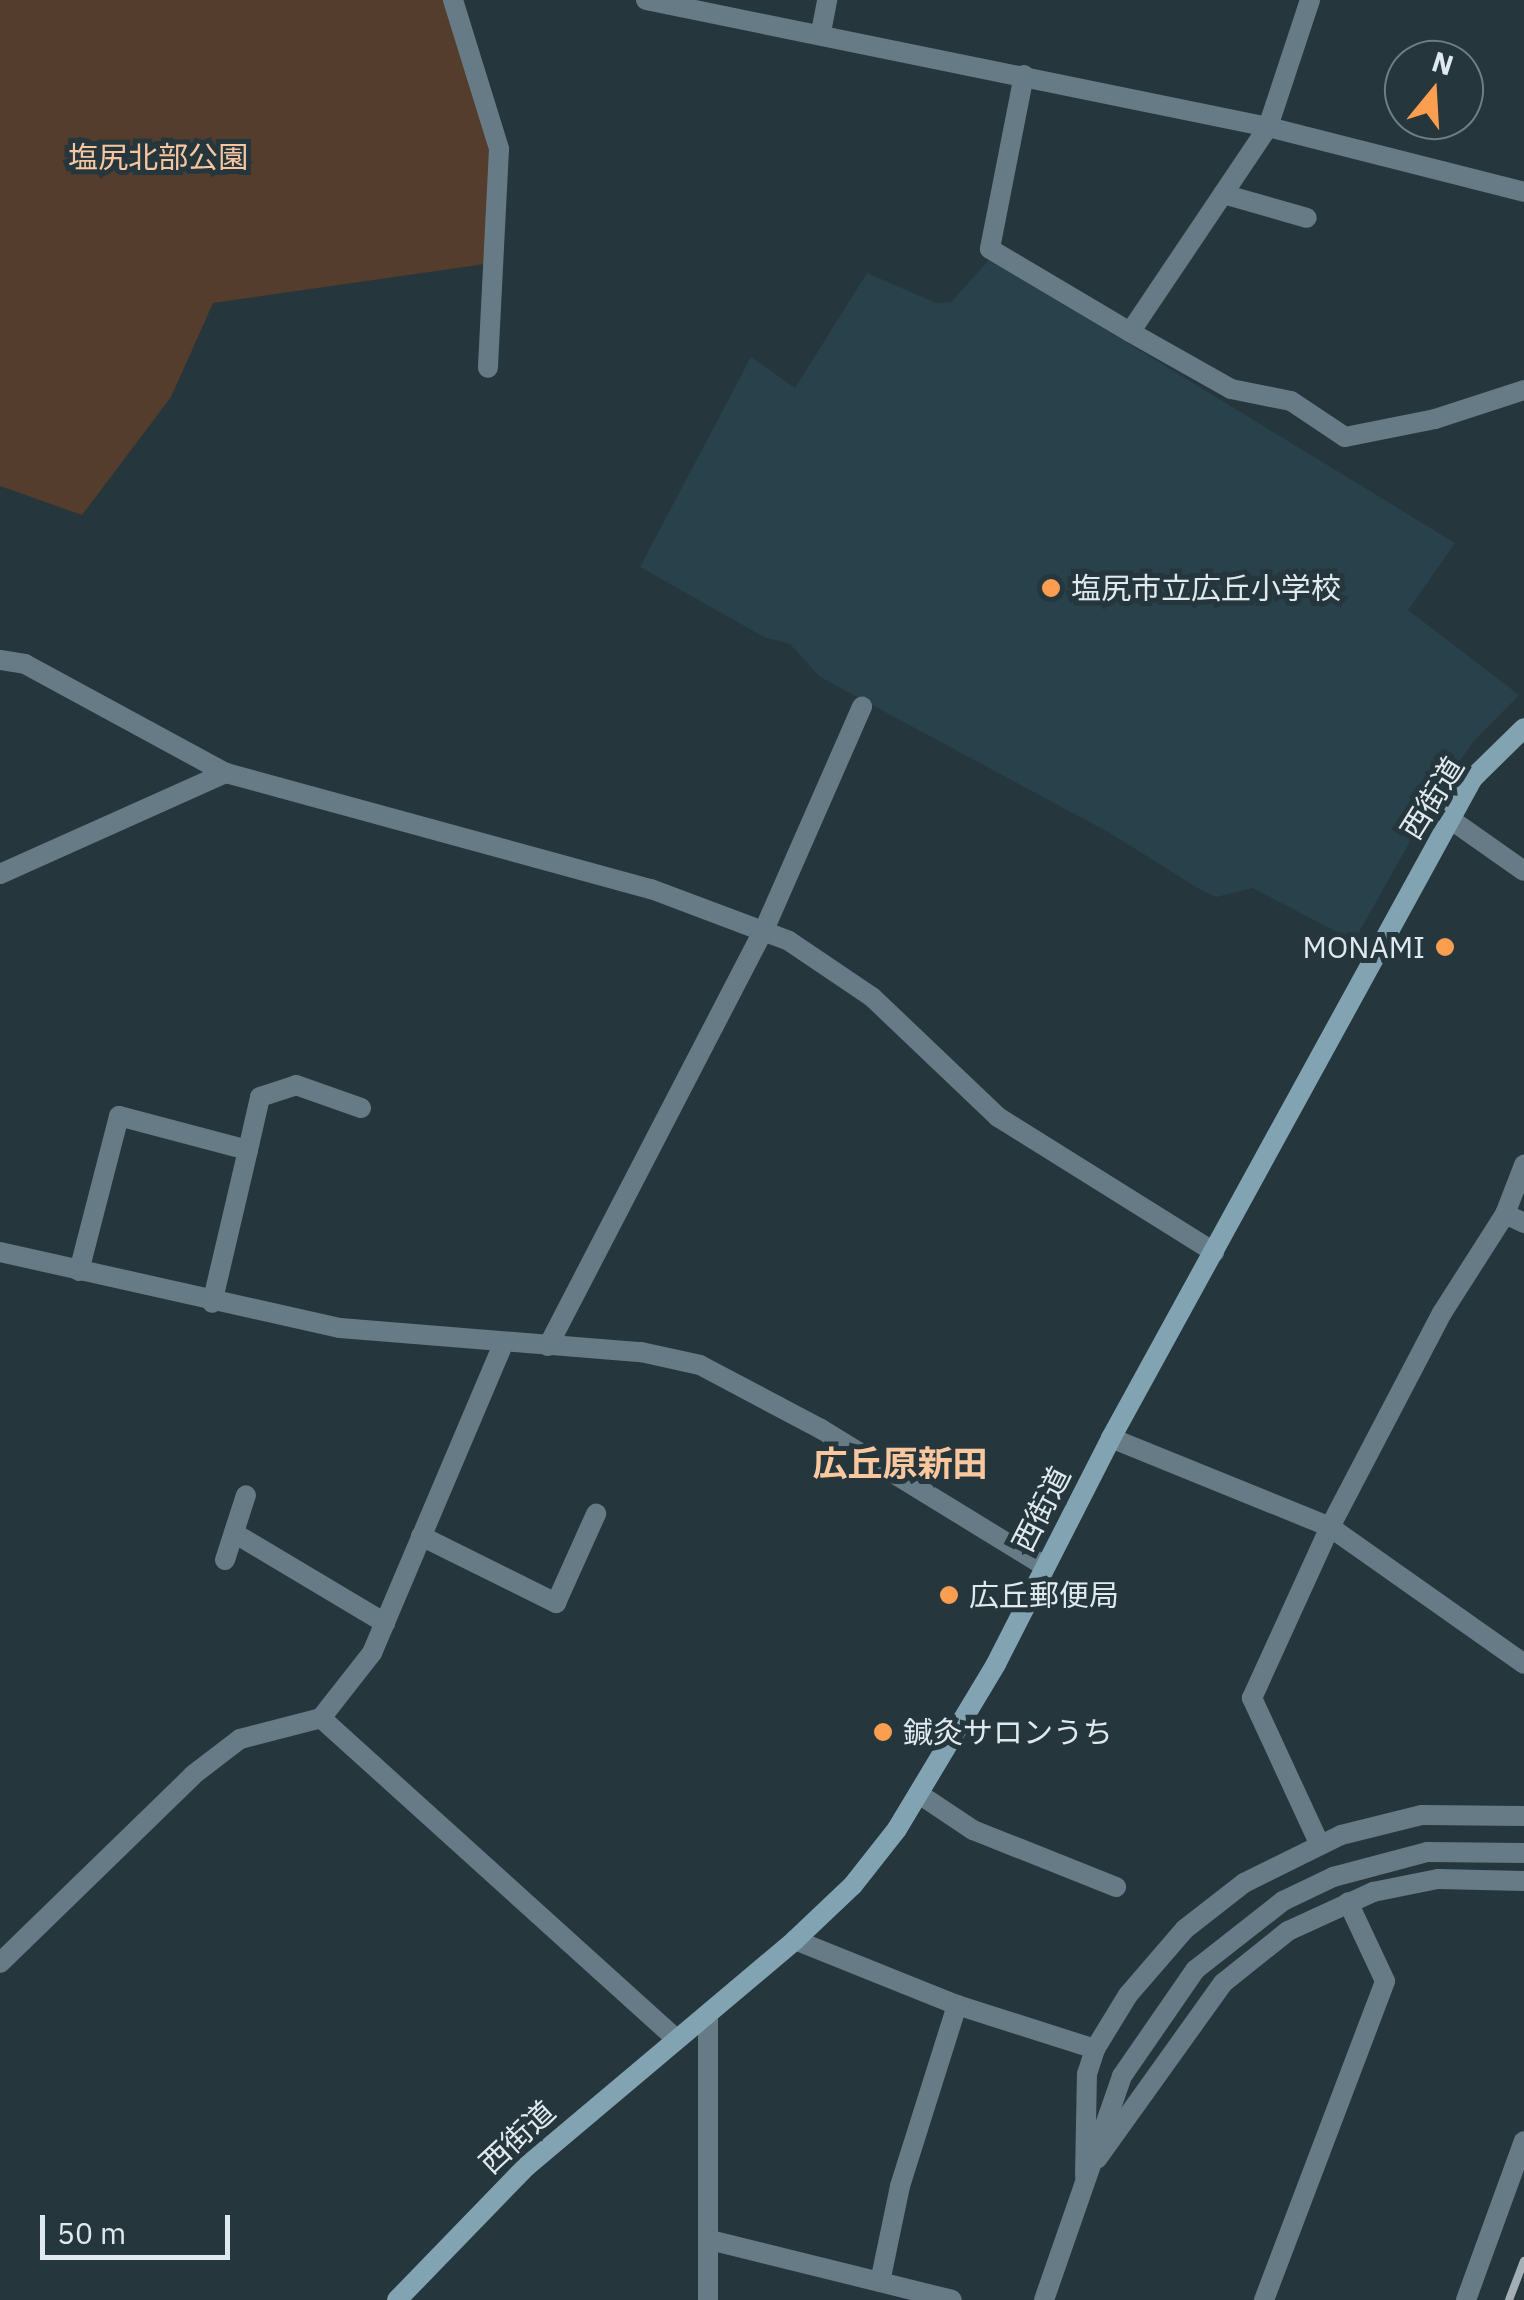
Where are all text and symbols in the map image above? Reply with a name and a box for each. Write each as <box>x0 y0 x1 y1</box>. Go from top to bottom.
north arrow <box>1384 40 1484 140</box>
text: N <box>1427 42 1458 84</box>
park label: 塩尻北部公園 <box>68 139 248 175</box>
place label: 塩尻市立広丘小学校 <box>1071 570 1341 606</box>
marker: 塩尻市立広丘小学校 <box>1040 577 1062 599</box>
street label: 西街道 <box>1393 750 1471 846</box>
place label: MONAMI <box>1303 929 1425 965</box>
marker: MONAMI <box>1434 936 1456 958</box>
district label: 広丘原新田 <box>813 1442 987 1484</box>
street label: 西街道 <box>1005 1461 1077 1557</box>
place label: 広丘郵便局 <box>969 1577 1119 1613</box>
marker: 広丘郵便局 <box>938 1584 960 1606</box>
place label: 鍼灸サロンうち <box>903 1714 1113 1750</box>
marker: 鍼灸サロンうち <box>872 1721 894 1743</box>
street label: 西街道 <box>472 2093 562 2181</box>
scale bar <box>45 2195 235 2257</box>
text: 50 m <box>57 2213 126 2252</box>

